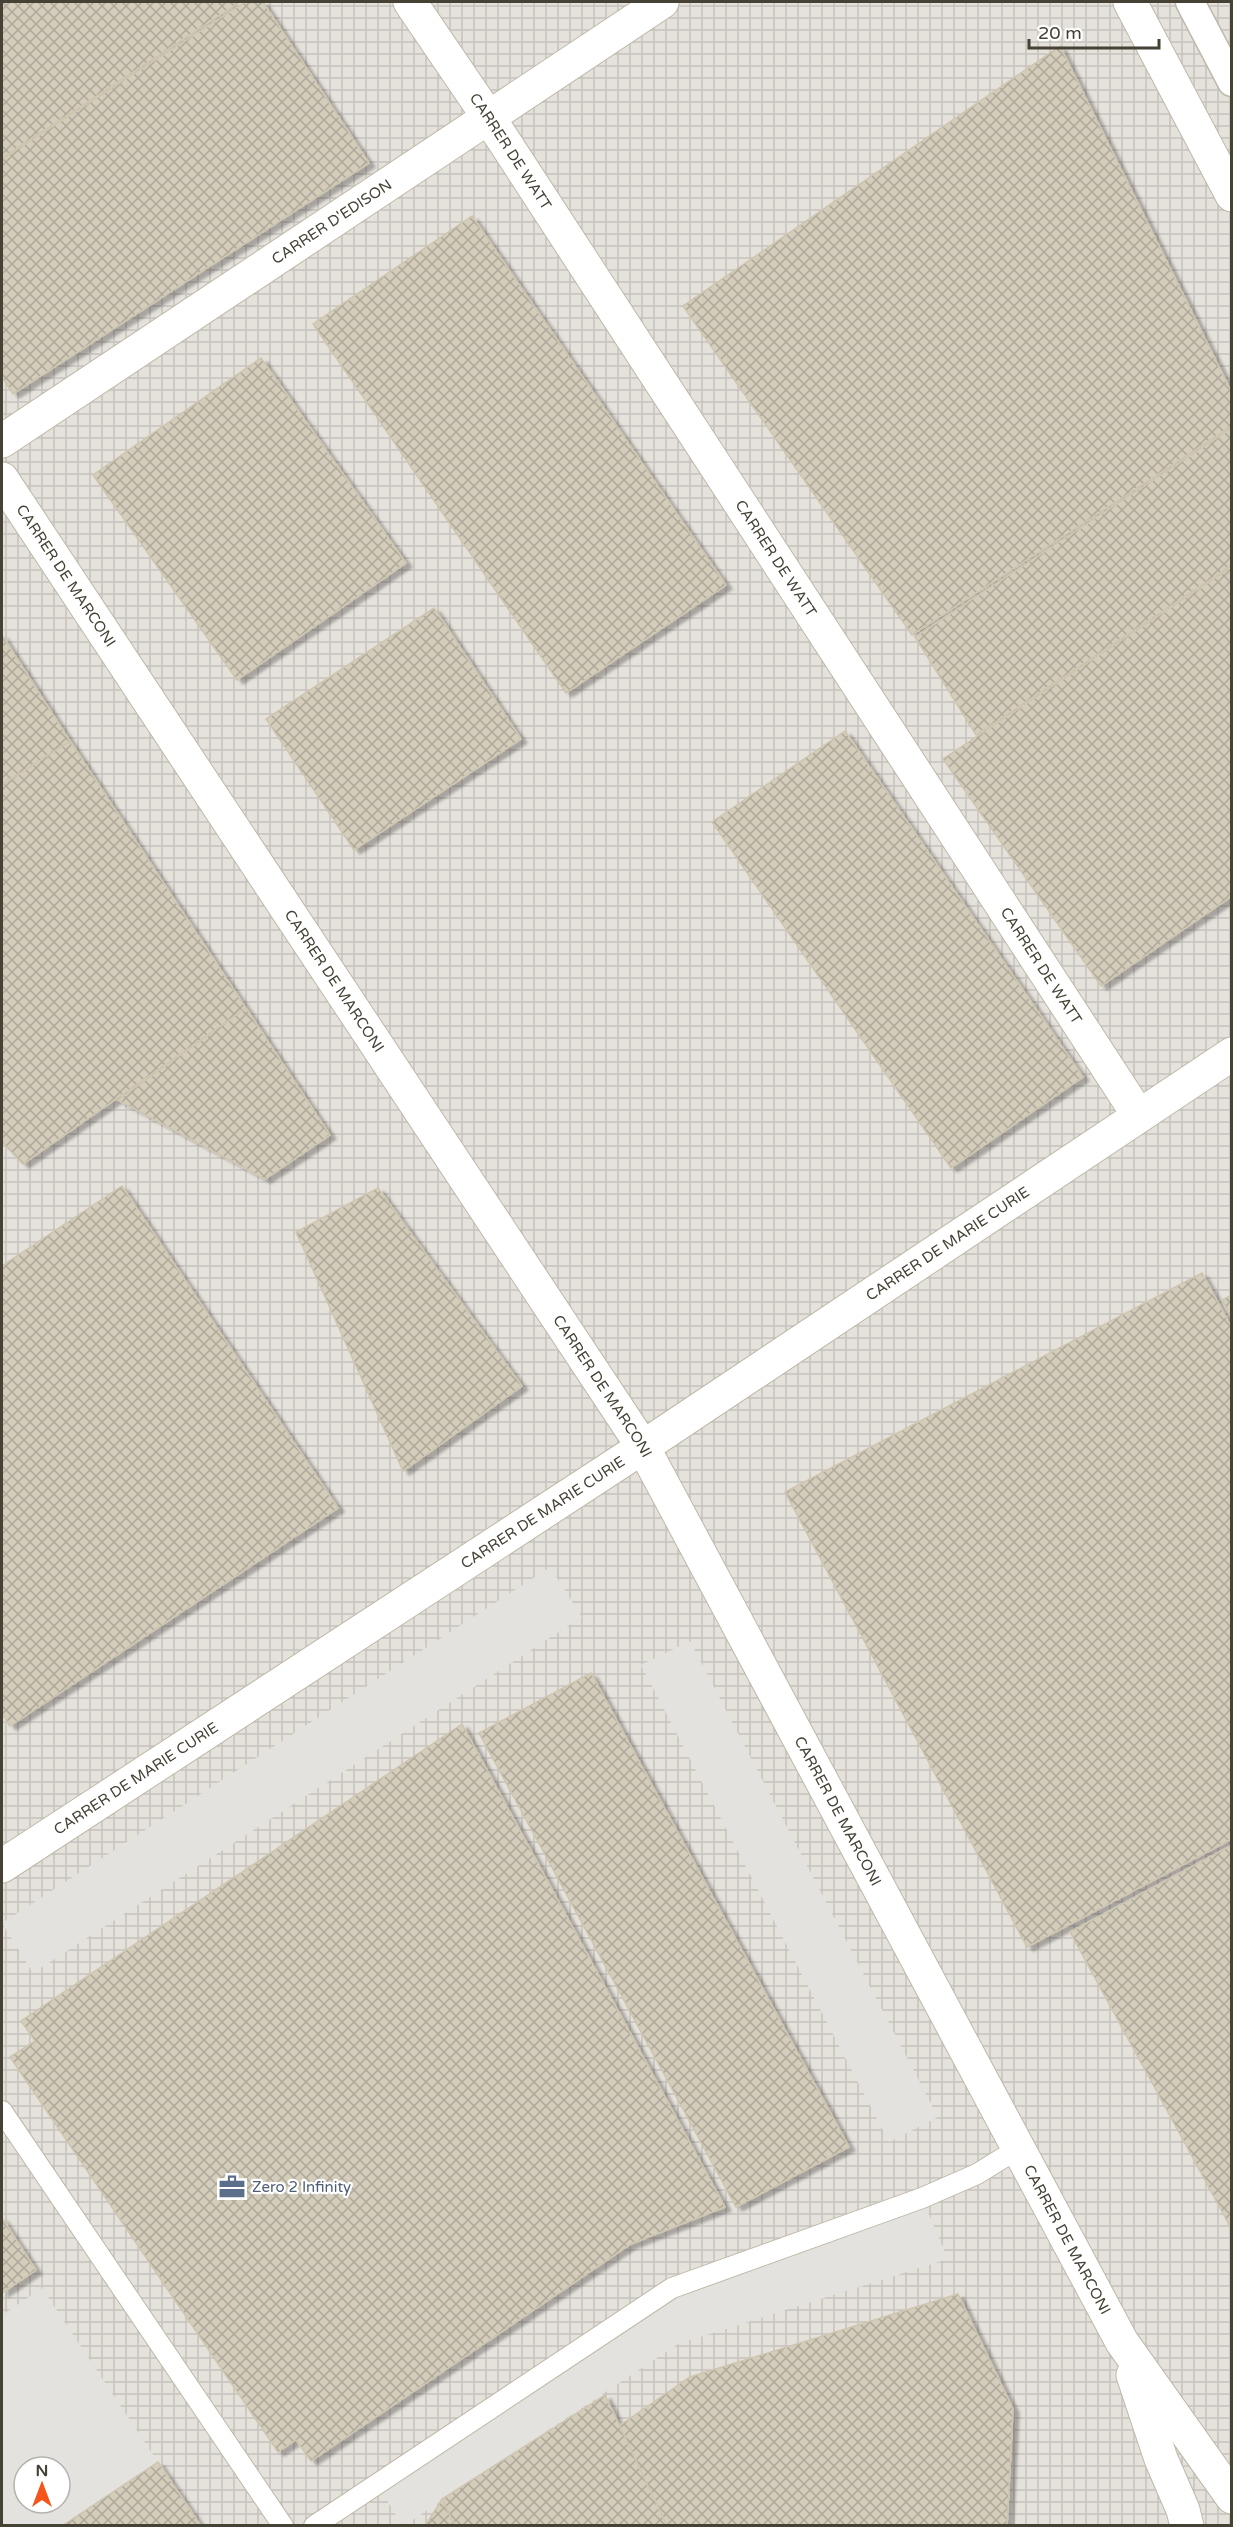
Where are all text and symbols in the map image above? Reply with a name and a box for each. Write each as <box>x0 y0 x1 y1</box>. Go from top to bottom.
scale bar <box>1029 12 1160 50</box>
text: 20 m <box>1038 22 1082 44</box>
street label: CARRER DE WATT <box>466 90 555 213</box>
street label: CARRER D'EDISON <box>268 175 395 268</box>
street label: CARRER DE WATT <box>731 497 820 620</box>
street label: CARRER DE MARCONI <box>12 501 120 650</box>
street label: CARRER DE WATT <box>997 904 1086 1027</box>
street label: CARRER DE MARCONI <box>281 906 388 1056</box>
street label: CARRER DE MARIE CURIE <box>863 1183 1033 1305</box>
street label: CARRER DE MARCONI <box>549 1312 656 1461</box>
street label: CARRER DE MARIE CURIE <box>457 1452 628 1573</box>
street label: CARRER DE MARIE CURIE <box>50 1718 221 1839</box>
street label: CARRER DE MARCONI <box>791 1733 885 1889</box>
street label: CARRER DE MARCONI <box>1020 2162 1115 2317</box>
office icon: Zero 2 Infinity <box>217 2172 247 2202</box>
place label: Zero 2 Infinity <box>252 2178 351 2196</box>
north arrow <box>12 2455 72 2515</box>
text: N <box>36 2461 48 2481</box>

